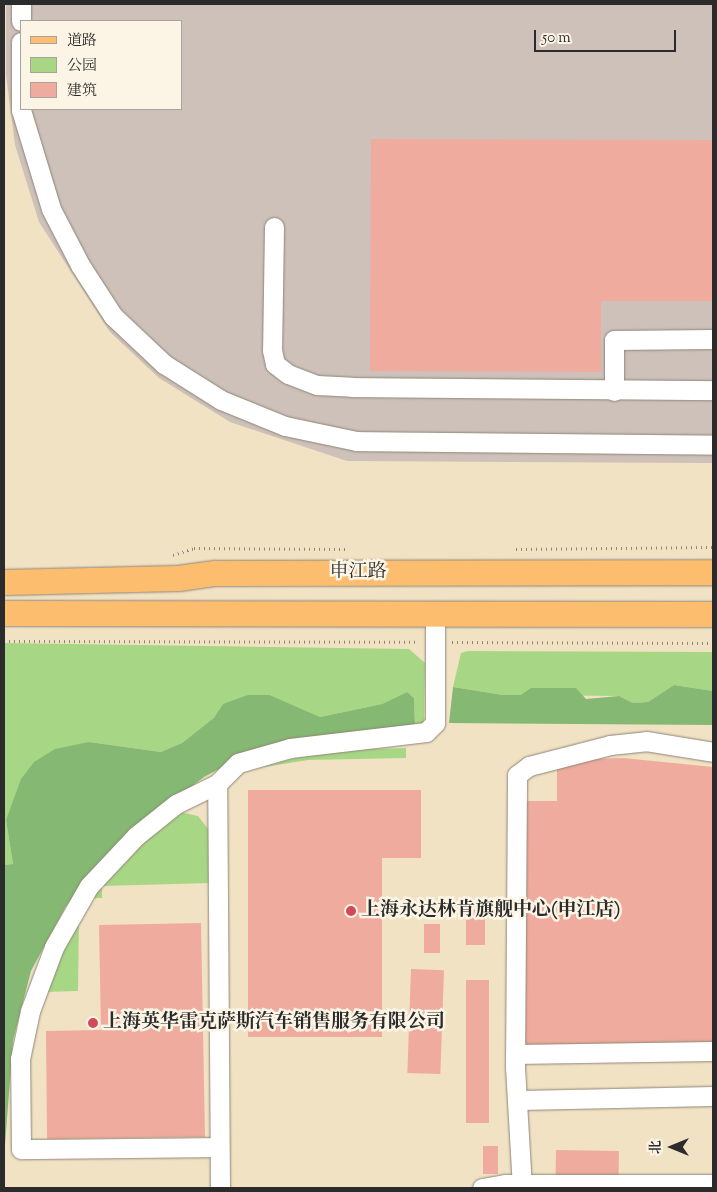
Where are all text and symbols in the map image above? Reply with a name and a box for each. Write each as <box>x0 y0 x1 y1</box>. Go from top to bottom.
legend <box>20 20 182 110</box>
scale bar <box>537 20 680 52</box>
text: 50 m <box>542 28 571 49</box>
text: 道路 <box>67 31 97 52</box>
text: 公园 <box>67 56 97 77</box>
text: 建筑 <box>67 81 97 102</box>
street label: 申江路 <box>330 562 386 584</box>
place label: 上海永达林肯旗舰中心(申江店) <box>361 900 620 922</box>
marker: 上海永达林肯旗舰中心(申江店) <box>345 905 357 917</box>
place label: 上海英华雷克萨斯汽车销售服务有限公司 <box>103 1012 445 1034</box>
marker: 上海英华雷克萨斯汽车销售服务有限公司 <box>87 1017 99 1029</box>
north arrow <box>647 1122 697 1172</box>
text: 北 <box>647 1140 667 1154</box>

